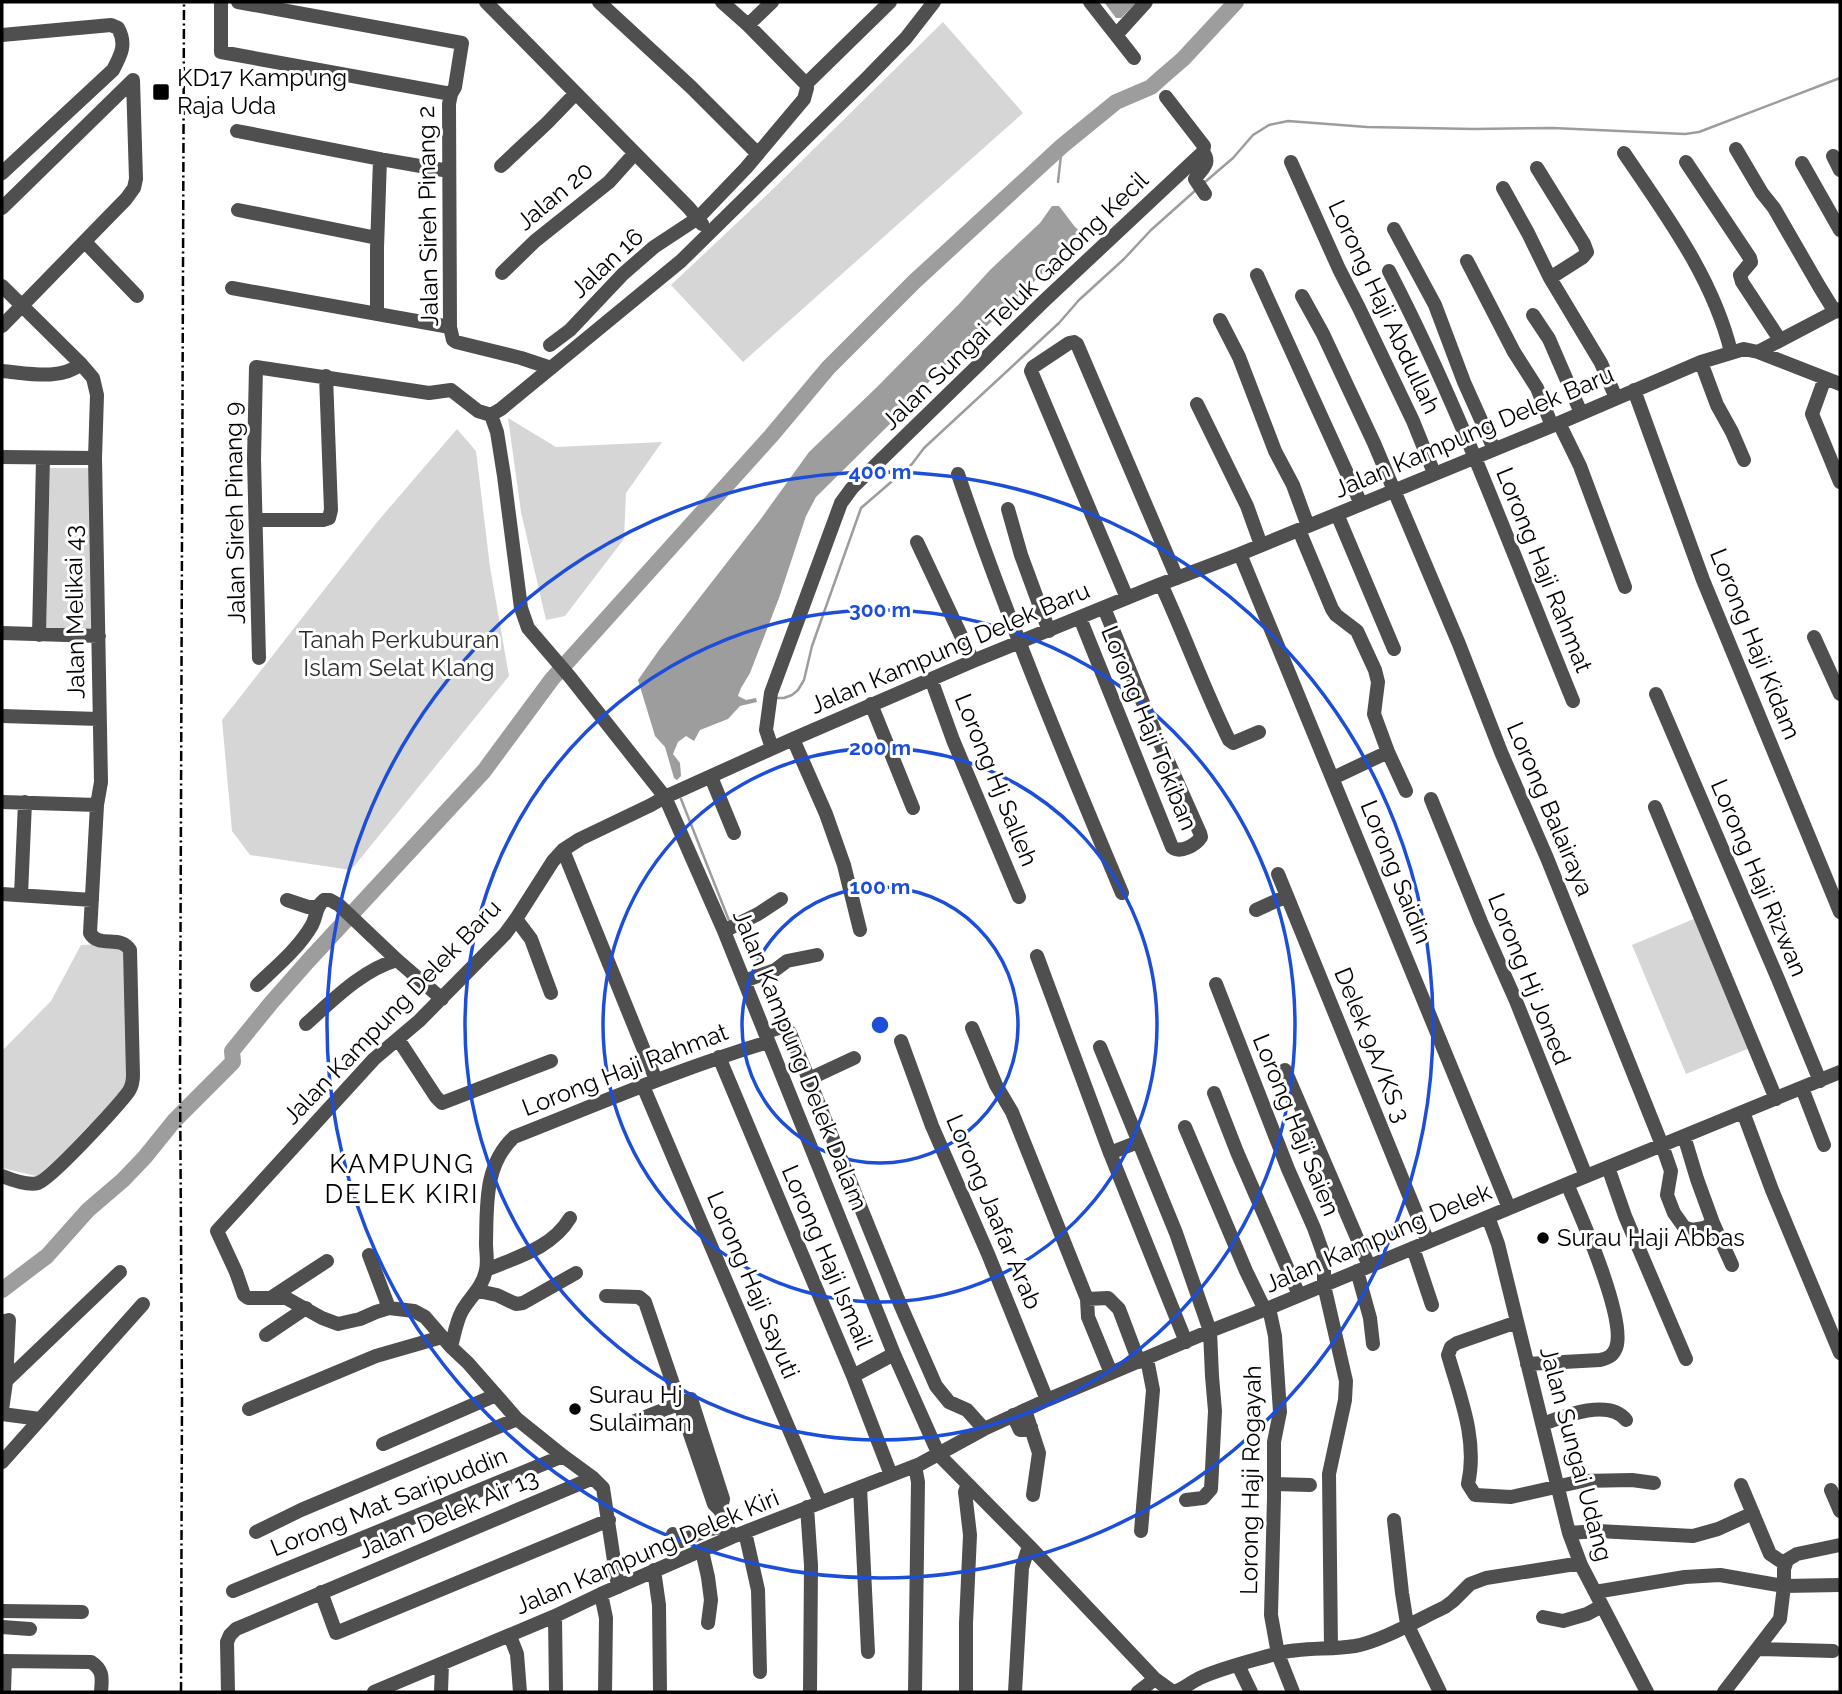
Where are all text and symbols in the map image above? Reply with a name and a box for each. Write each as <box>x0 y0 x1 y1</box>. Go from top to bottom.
place label: KD17 Kampung Raja Uda <box>177 63 347 120</box>
marker: KD17 Kampung Raja Uda <box>151 82 171 102</box>
street label: Jalan Sireh Pinang 2 <box>411 105 444 327</box>
street label: Jalan 20 <box>510 155 599 236</box>
street label: Jalan Sungai Teluk Gadong Kecil <box>875 165 1154 436</box>
street label: Lorong Haji Abdullah <box>1322 195 1447 418</box>
street label: Jalan 16 <box>564 222 649 304</box>
street label: Jalan Kampung Delek Baru <box>1330 359 1618 504</box>
street label: Jalan Sireh Pinang 9 <box>218 402 251 624</box>
text: 400 m <box>849 459 911 484</box>
street label: Lorong Haji Rahmat <box>1490 463 1599 676</box>
street label: Jalan Melikai 43 <box>58 525 91 699</box>
street label: Lorong Haji Kidam <box>1704 544 1807 744</box>
street label: Jalan Kampung Delek Baru <box>806 575 1094 720</box>
text: 300 m <box>849 597 911 622</box>
street label: Lorong Haji Tokiban <box>1095 621 1204 834</box>
park label: Tanah Perkuburan Islam Selat Klang <box>298 625 500 682</box>
street label: Lorong Hj Salleh <box>949 689 1044 870</box>
street label: Lorong Balairaya <box>1501 718 1600 900</box>
text: 200 m <box>849 735 911 760</box>
street label: Lorong Haji Rizwan <box>1705 775 1814 981</box>
street label: Lorong Saidin <box>1354 796 1438 948</box>
text: 100 m <box>850 874 910 899</box>
street label: Lorong Hj Joned <box>1482 889 1577 1069</box>
street label: Jalan Kampung Delek Baru <box>277 893 507 1130</box>
street label: Jalan Kampung Delek Dalam <box>727 905 874 1214</box>
street label: Delek 9A/KS 3 <box>1328 963 1417 1126</box>
centre of rings <box>868 1013 892 1037</box>
street label: Lorong Haji Rahmat <box>518 1017 732 1122</box>
street label: Lorong Haji Saien <box>1247 1030 1346 1220</box>
street label: Lorong Jaafar Arab <box>940 1110 1049 1314</box>
district label: KAMPUNG DELEK KIRI <box>324 1149 480 1209</box>
street label: Lorong Haji Ismail <box>776 1160 879 1354</box>
street label: Jalan Kampung Delek <box>1260 1177 1496 1298</box>
street label: Lorong Haji Sayuti <box>701 1187 806 1383</box>
place label: Surau Haji Abbas <box>1557 1223 1745 1252</box>
marker: Surau Haji Abbas <box>1535 1230 1551 1246</box>
street label: Jalan Sungai Udang <box>1534 1343 1619 1564</box>
street label: Lorong Haji Rogayah <box>1234 1365 1267 1595</box>
place label: Surau Hj Sulaiman <box>589 1380 692 1437</box>
marker: Surau Hj Sulaiman <box>567 1401 583 1417</box>
street label: Lorong Mat Saripuddin <box>266 1441 511 1562</box>
street label: Jalan Delek Air 13 <box>353 1463 542 1565</box>
street label: Jalan Kampung Delek Kiri <box>511 1483 783 1620</box>

